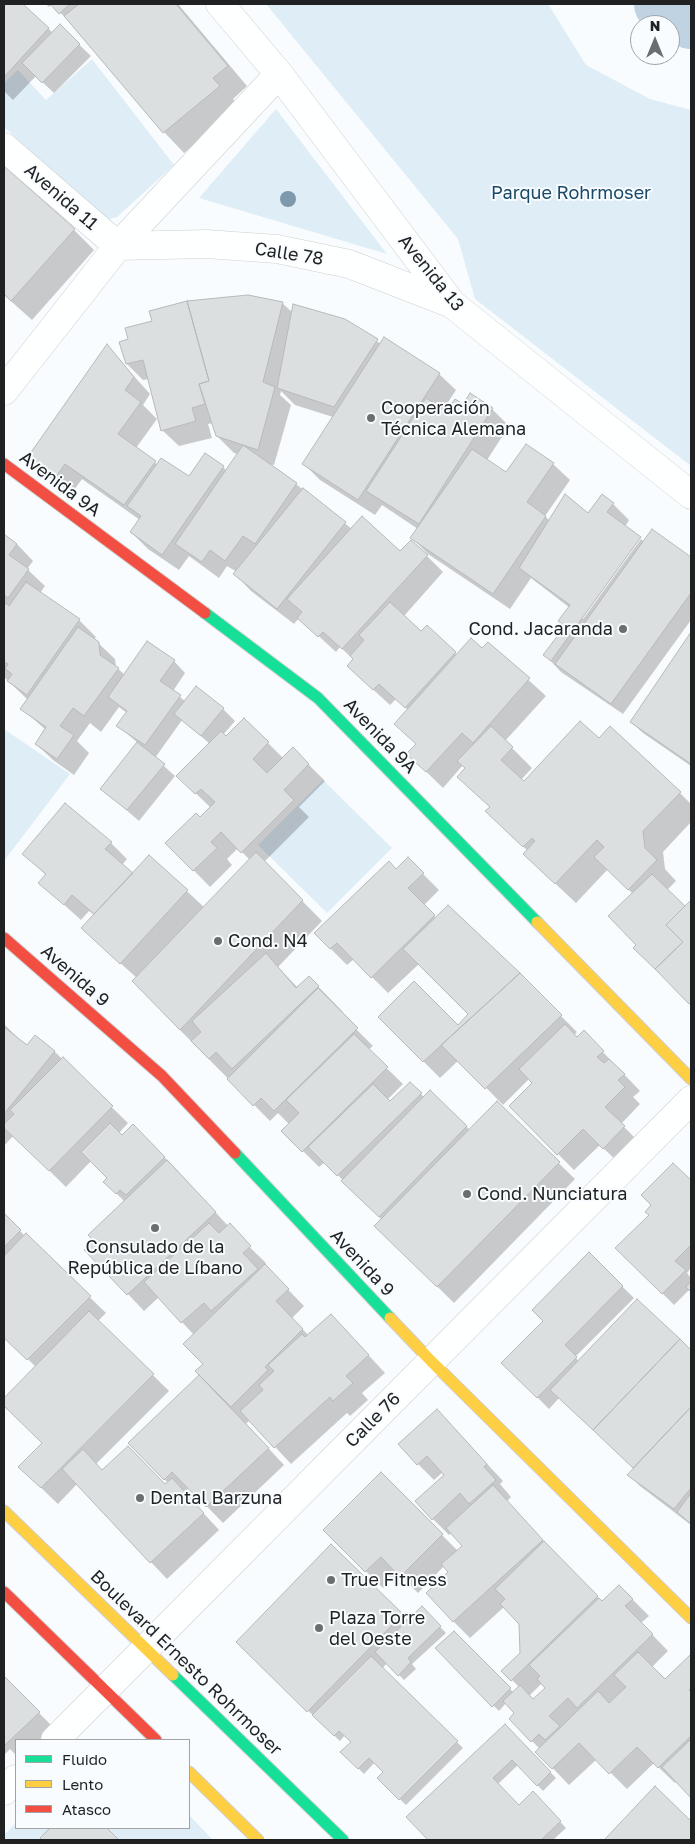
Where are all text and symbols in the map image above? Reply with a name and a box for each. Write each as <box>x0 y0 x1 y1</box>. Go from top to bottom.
north arrow <box>630 15 680 65</box>
text: N <box>650 17 660 34</box>
street label: Avenida 11 <box>20 159 102 235</box>
park label: Parque Rohrmoser <box>491 182 651 204</box>
street label: Avenida 13 <box>394 230 468 316</box>
street label: Calle 78 <box>253 238 325 270</box>
place label: Cooperación Técnica Alemana <box>381 397 526 439</box>
marker: Cooperación Técnica Alemana <box>365 412 377 424</box>
street label: Avenida 9A <box>15 447 105 521</box>
place label: Cond. Jacaranda <box>468 618 613 640</box>
marker: Cond. Jacaranda <box>617 623 629 635</box>
street label: Avenida 9A <box>339 694 421 778</box>
place label: Cond. N4 <box>228 930 308 952</box>
marker: Cond. N4 <box>212 935 224 947</box>
street label: Avenida 9 <box>36 940 114 1012</box>
place label: Cond. Nunciatura <box>477 1183 627 1205</box>
marker: Cond. Nunciatura <box>461 1188 473 1200</box>
marker: Consulado de la República de Líbano <box>149 1222 161 1234</box>
street label: Avenida 9 <box>326 1225 398 1301</box>
place label: Consulado de la República de Líbano <box>67 1236 243 1278</box>
street label: Calle 76 <box>341 1388 405 1452</box>
place label: Dental Barzuna <box>150 1487 282 1509</box>
marker: Dental Barzuna <box>134 1492 146 1504</box>
street label: Boulevard Ernesto Rohrmoser <box>86 1566 286 1760</box>
place label: True Fitness <box>341 1569 447 1591</box>
marker: True Fitness <box>325 1574 337 1586</box>
place label: Plaza Torre del Oeste <box>329 1607 425 1650</box>
marker: Plaza Torre del Oeste <box>313 1622 325 1634</box>
legend <box>15 1739 190 1829</box>
text: Fluido <box>62 1750 107 1768</box>
text: Lento <box>62 1775 103 1793</box>
text: Atasco <box>62 1800 111 1818</box>

